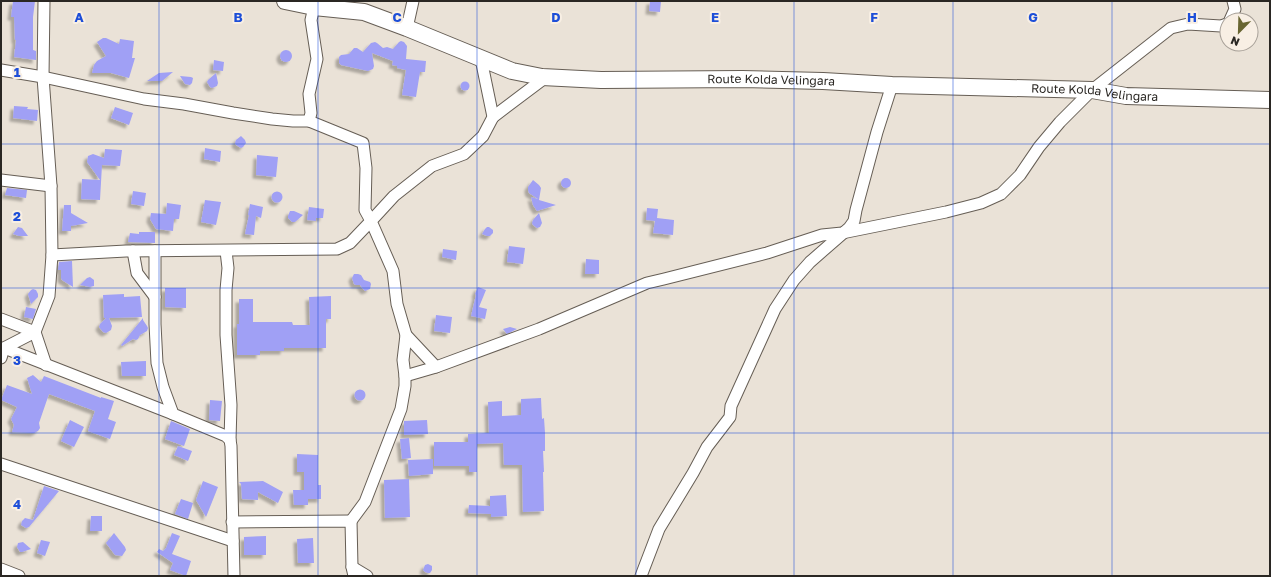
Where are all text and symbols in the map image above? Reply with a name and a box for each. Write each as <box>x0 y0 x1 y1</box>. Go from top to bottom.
text: A <box>74 9 84 25</box>
text: B <box>233 9 243 25</box>
text: C <box>392 9 402 25</box>
text: D <box>551 9 561 25</box>
text: E <box>711 9 719 25</box>
text: F <box>870 9 878 25</box>
text: G <box>1028 9 1038 25</box>
text: H <box>1187 9 1197 25</box>
north arrow <box>1219 12 1259 52</box>
text: N <box>1229 34 1241 49</box>
text: 1 <box>14 64 21 80</box>
street label: Route Kolda Velingara <box>707 71 835 89</box>
street label: Route Kolda Velingara <box>1031 80 1158 104</box>
text: 2 <box>13 208 21 224</box>
text: 3 <box>13 352 21 368</box>
text: 4 <box>13 496 21 512</box>

